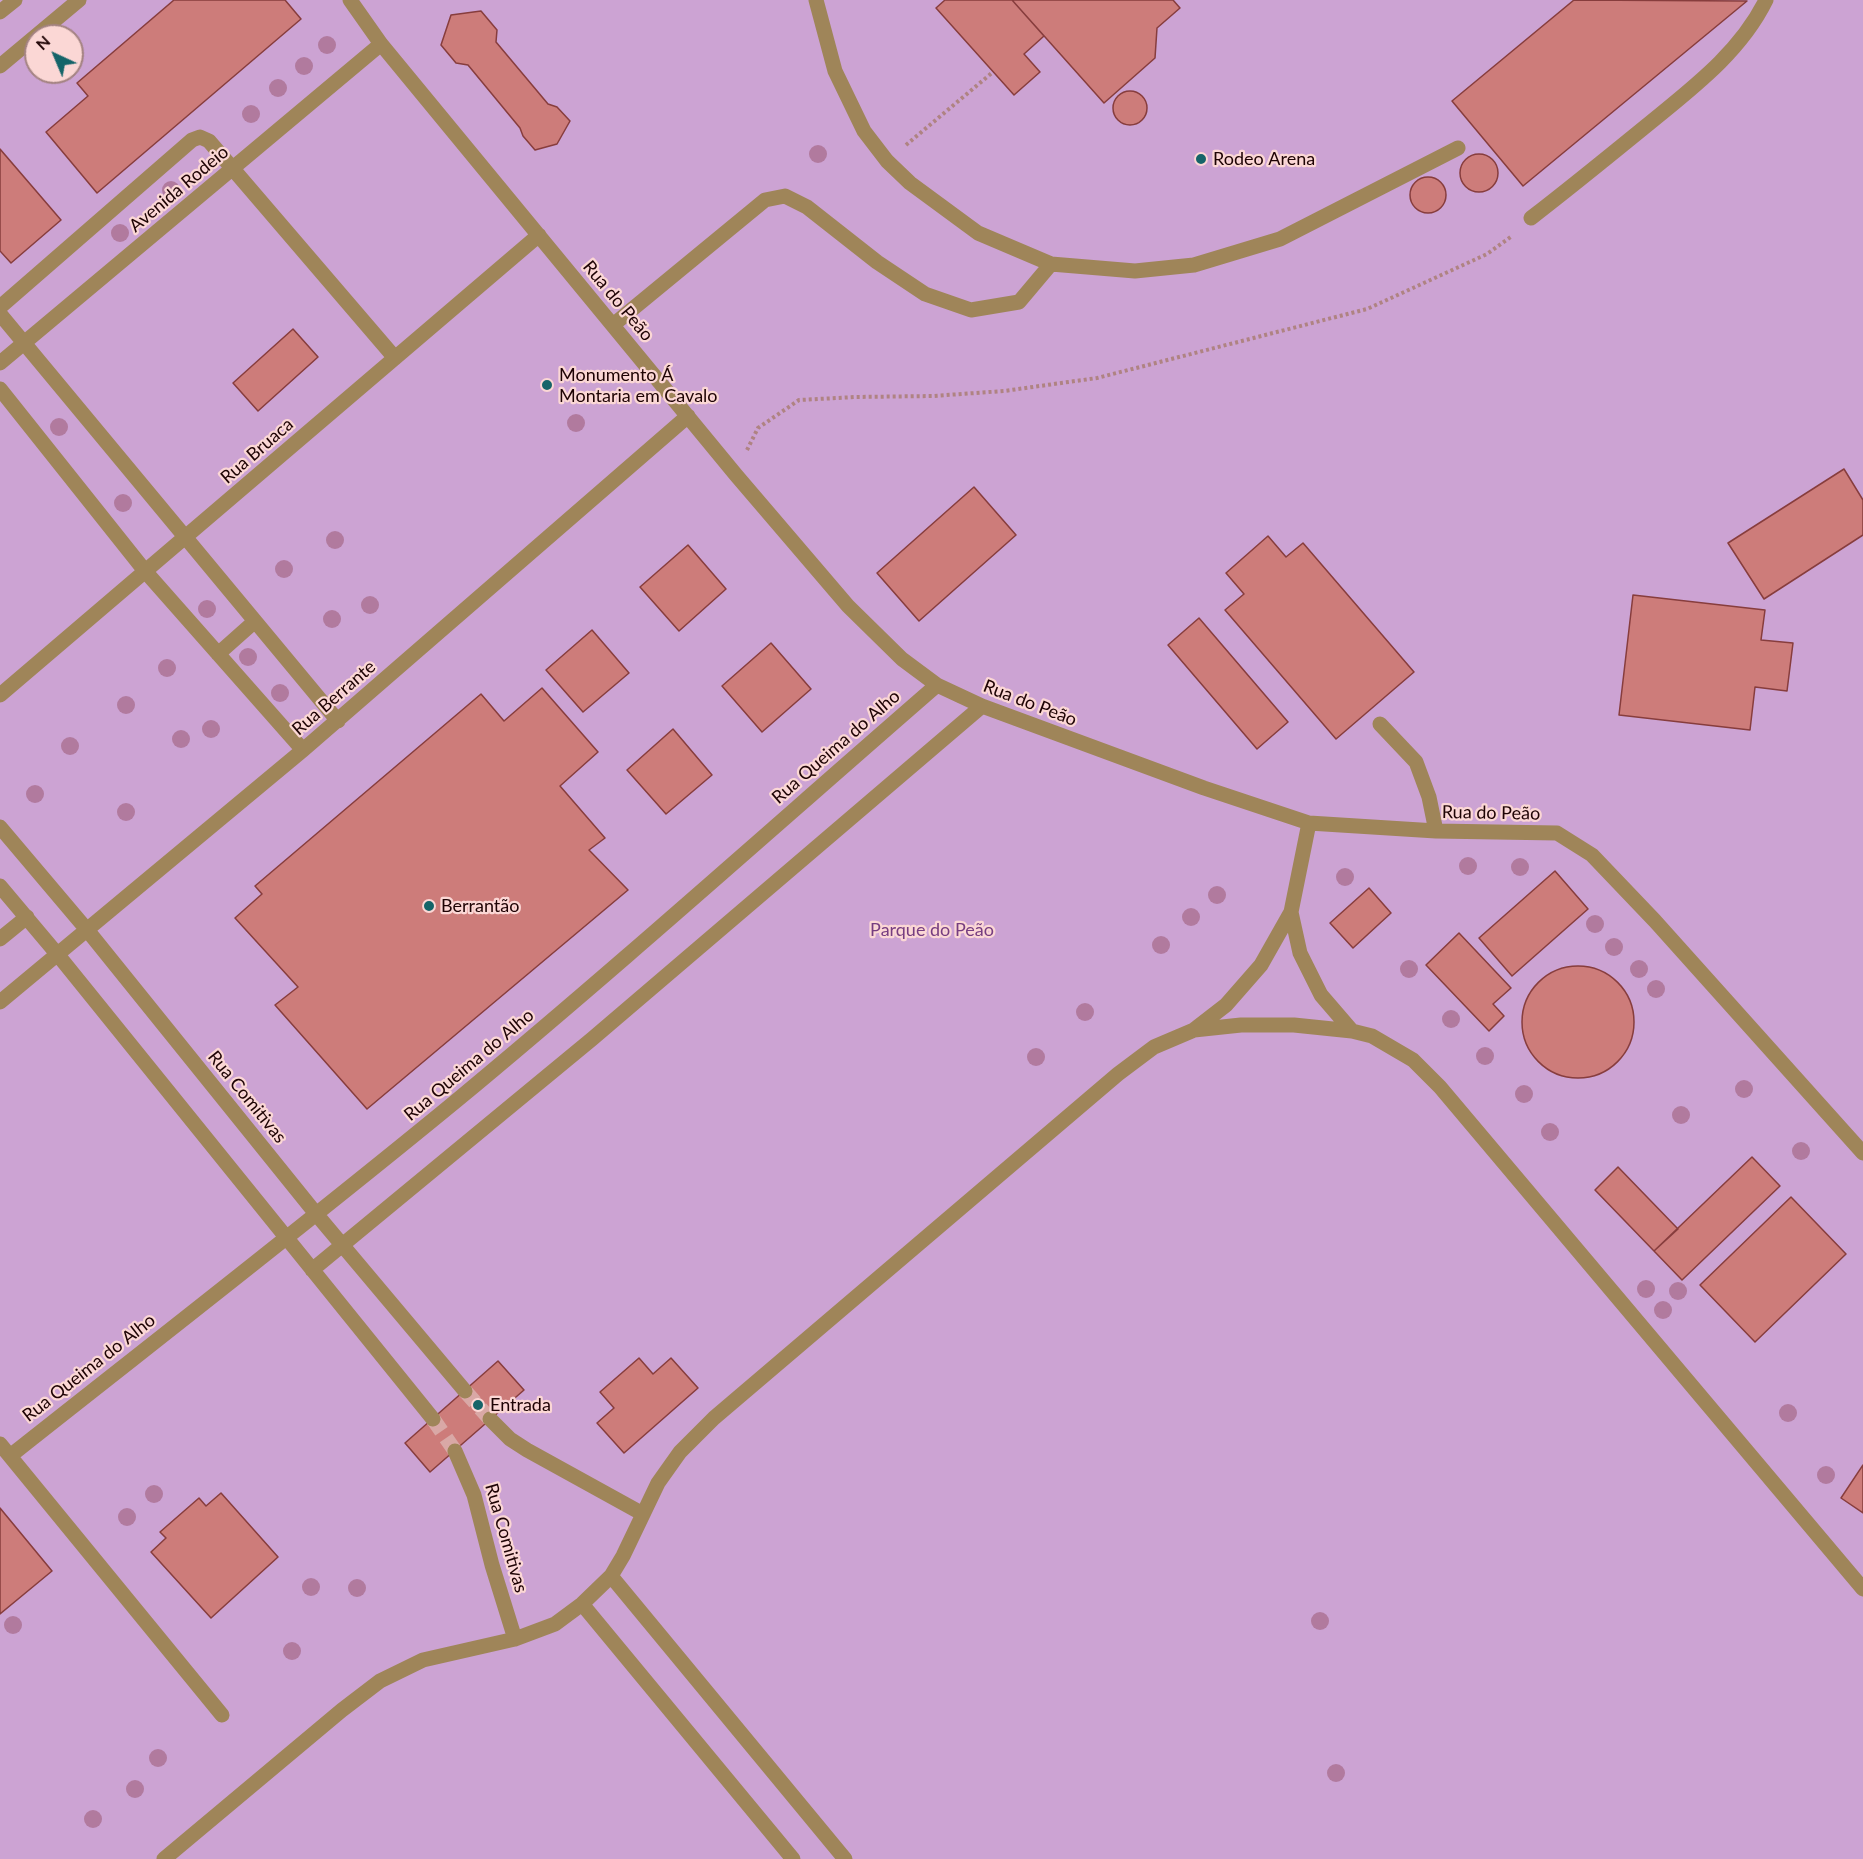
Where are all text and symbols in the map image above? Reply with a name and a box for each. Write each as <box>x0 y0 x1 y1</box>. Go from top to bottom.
north arrow <box>24 24 84 84</box>
text: N <box>31 31 54 53</box>
street label: Avenida Rodeio <box>125 141 233 237</box>
place label: Rodeo Arena <box>1213 148 1315 170</box>
marker: Rodeo Arena <box>1194 152 1208 166</box>
street label: Rua do Peão <box>578 256 658 346</box>
place label: Monumento Á Montaria em Cavalo <box>559 364 718 406</box>
marker: Monumento Á Montaria em Cavalo <box>540 378 554 392</box>
street label: Rua Bruaca <box>216 414 298 488</box>
street label: Rua Berrante <box>288 656 380 740</box>
street label: Rua do Peão <box>980 675 1080 731</box>
street label: Rua Queima do Alho <box>768 686 904 808</box>
street label: Rua do Peão <box>1442 801 1540 825</box>
place label: Berrantão <box>441 895 519 917</box>
marker: Berrantão <box>422 899 436 913</box>
park label: Parque do Peão <box>870 919 994 941</box>
street label: Rua Queima do Alho <box>400 1004 538 1126</box>
street label: Rua Comitivas <box>203 1046 291 1148</box>
street label: Rua Queima do Alho <box>18 1309 160 1427</box>
place label: Entrada <box>490 1394 551 1416</box>
marker: Entrada <box>471 1398 485 1412</box>
street label: Rua Comitivas <box>480 1481 532 1595</box>

